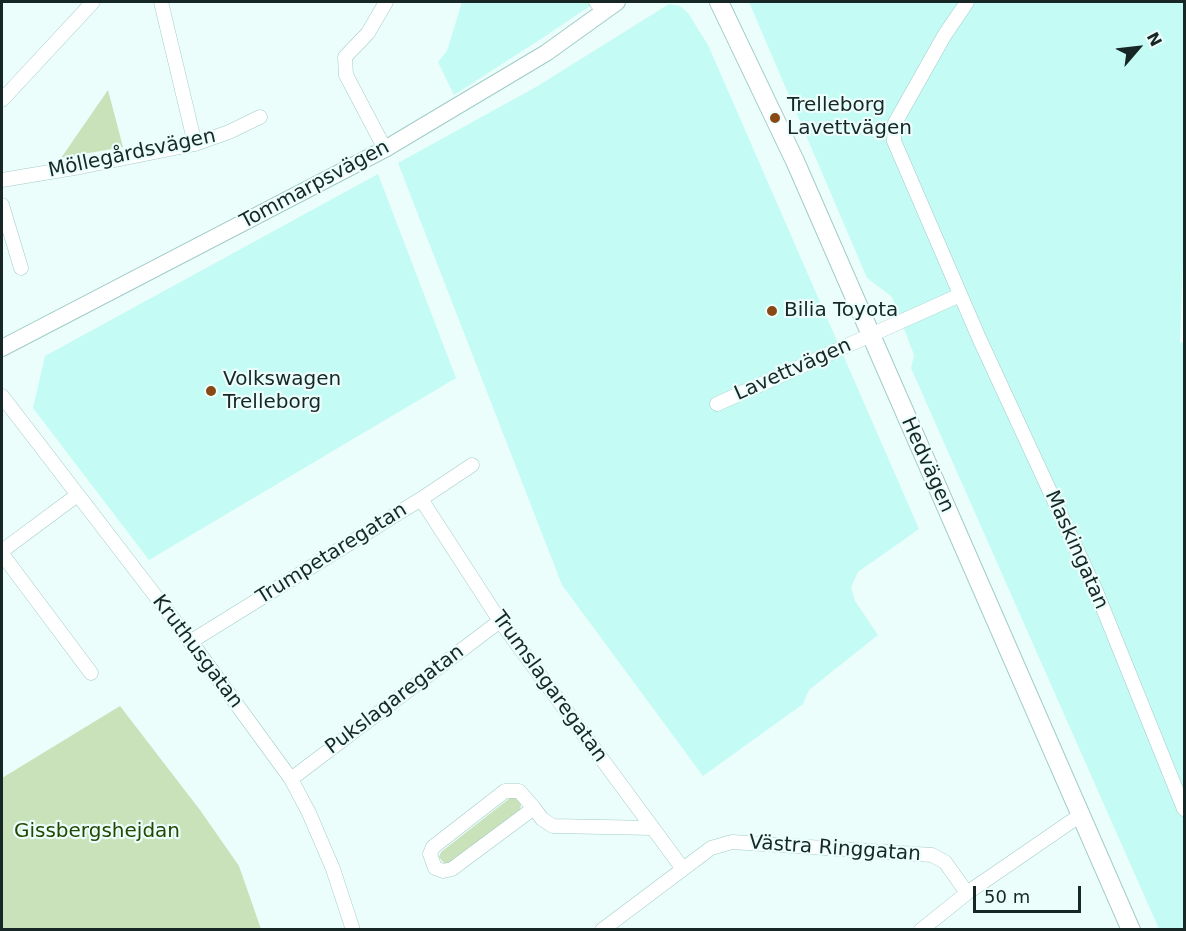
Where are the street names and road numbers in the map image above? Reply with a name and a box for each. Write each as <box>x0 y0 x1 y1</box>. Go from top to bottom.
street label: Möllegårdsvägen <box>46 125 218 183</box>
street label: Tommarpsvägen <box>236 136 394 234</box>
street label: Lavettvägen <box>731 334 855 406</box>
street label: Hedvägen <box>895 414 959 516</box>
street label: Maskingatan <box>1039 487 1113 613</box>
street label: Trumpetaregatan <box>252 498 412 610</box>
street label: Kruthusgatan <box>147 591 247 713</box>
street label: Trumslagaregatan <box>486 607 612 767</box>
street label: Pukslagaregatan <box>321 640 469 760</box>
street label: Västra Ringgatan <box>748 831 922 867</box>

